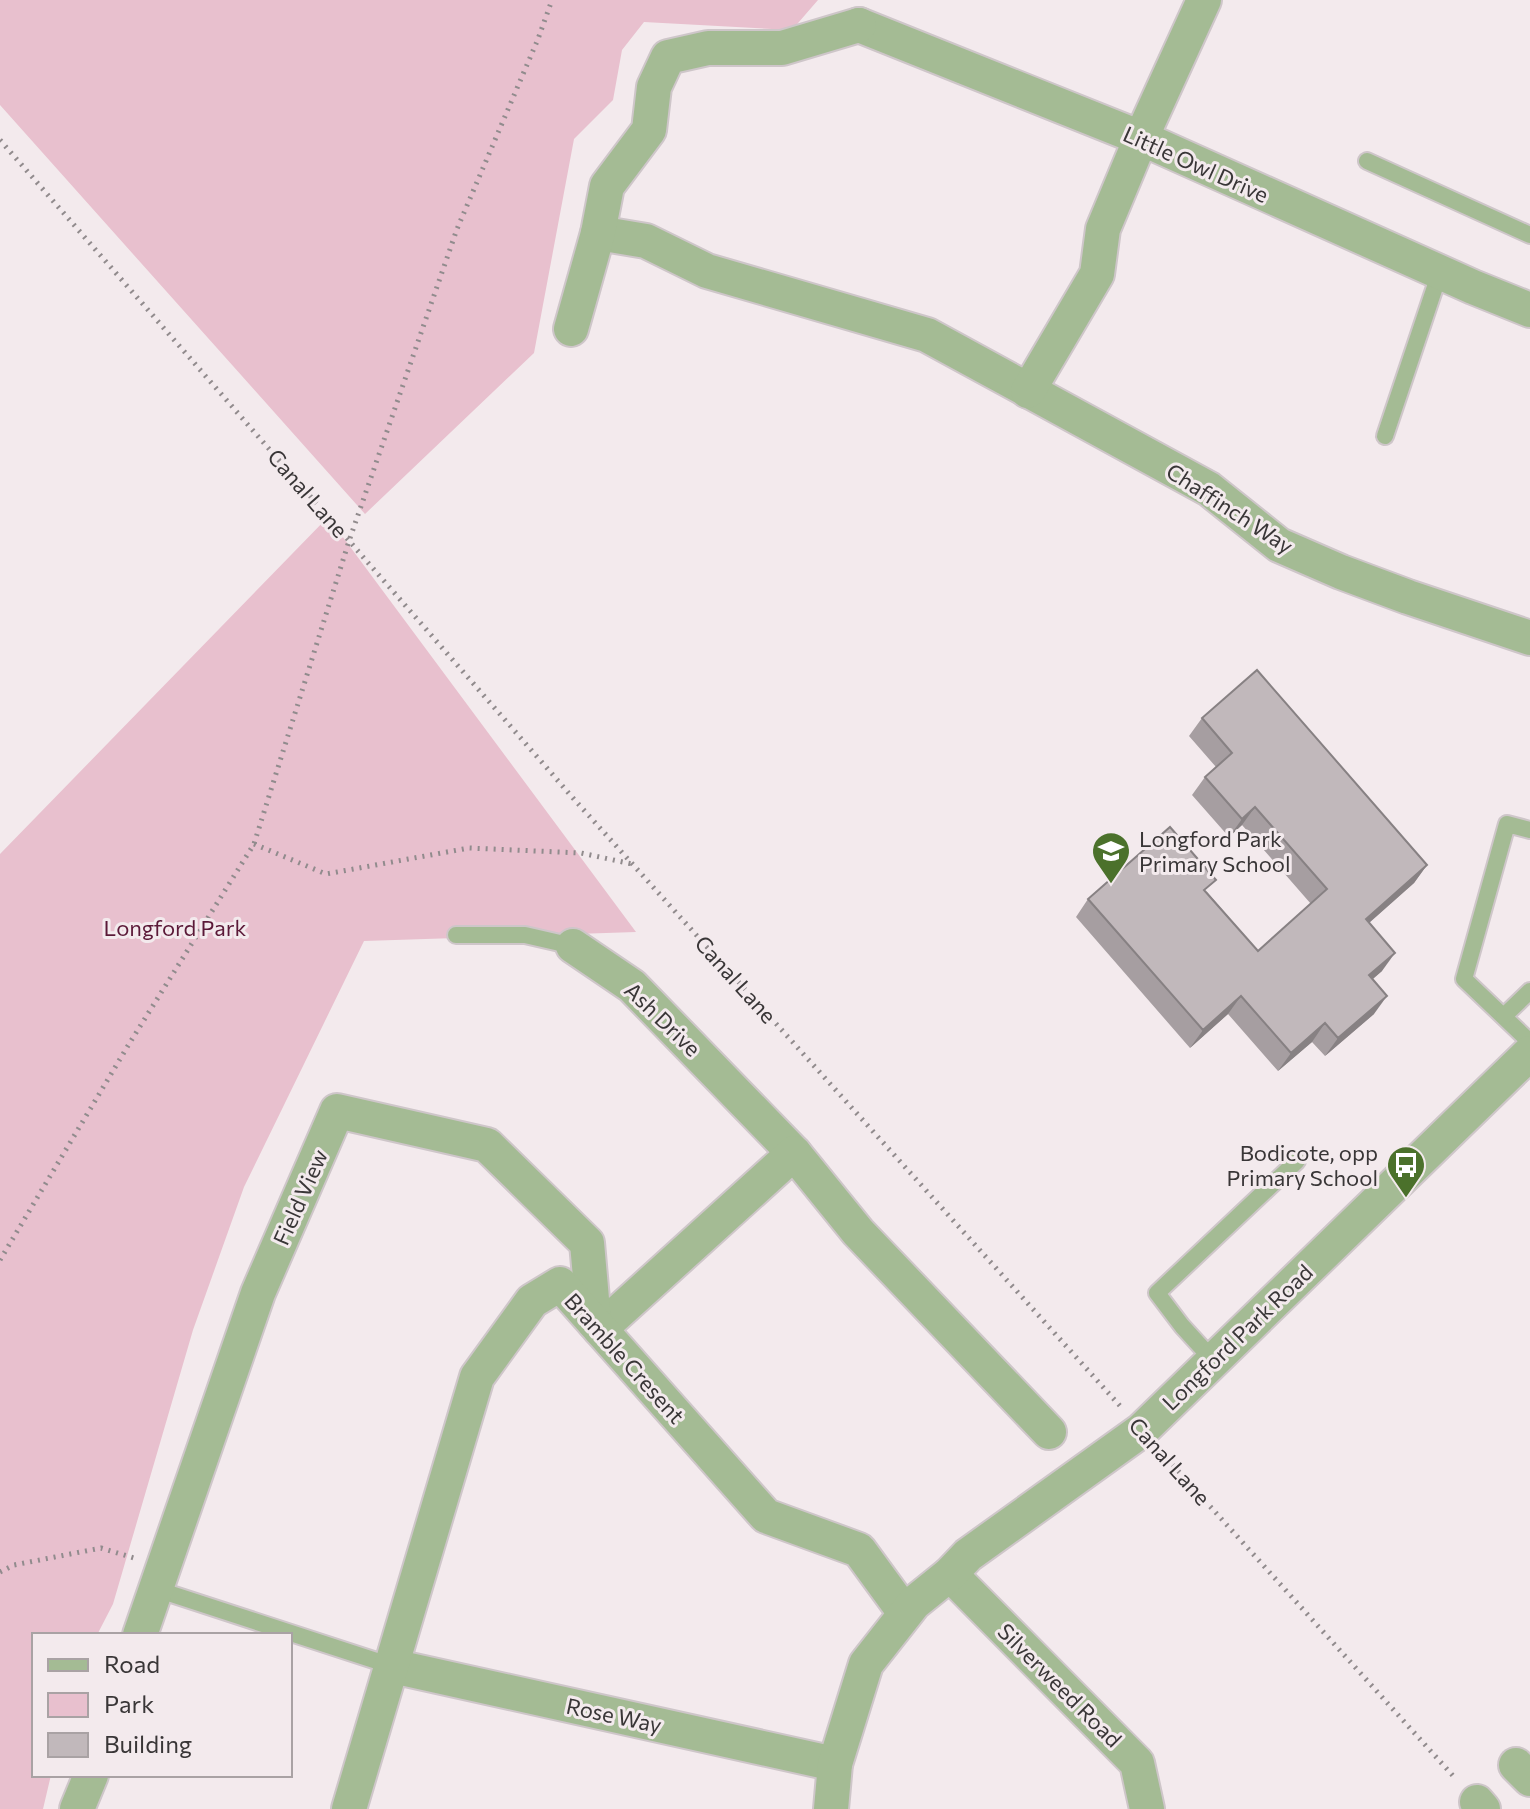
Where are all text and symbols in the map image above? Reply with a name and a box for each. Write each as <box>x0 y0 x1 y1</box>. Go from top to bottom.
street label: Little Owl Drive <box>1119 120 1273 208</box>
street label: Canal Lane <box>262 443 354 543</box>
street label: Chaffinch Way <box>1161 457 1299 559</box>
place label: Longford Park Primary School <box>1139 825 1291 877</box>
school or university icon: Longford Park Primary School <box>1090 830 1132 885</box>
park label: Longford Park <box>104 914 247 941</box>
street label: Canal Lane <box>690 930 782 1028</box>
street label: Ash Drive <box>619 976 707 1062</box>
place label: Bodicote, opp Primary School <box>1226 1139 1378 1191</box>
bus stop icon: Bodicote, opp Primary School <box>1385 1144 1427 1199</box>
street label: Field View <box>267 1145 333 1249</box>
street label: Longford Park Road <box>1156 1258 1318 1416</box>
street label: Bramble Cresent <box>559 1287 691 1429</box>
street label: Canal Lane <box>1124 1412 1216 1510</box>
street label: Silverweed Road <box>992 1617 1128 1753</box>
legend <box>32 1633 292 1777</box>
text: Road <box>104 1649 160 1678</box>
text: Park <box>104 1689 154 1718</box>
street label: Rose Way <box>564 1692 664 1738</box>
text: Building <box>104 1729 192 1758</box>

